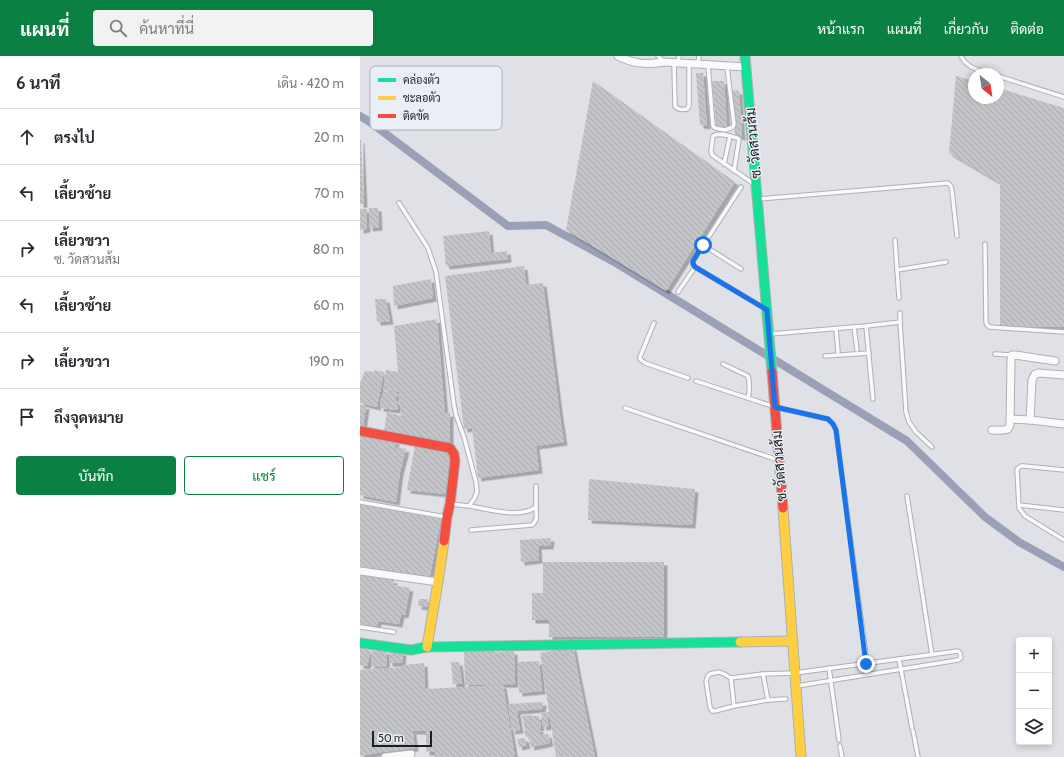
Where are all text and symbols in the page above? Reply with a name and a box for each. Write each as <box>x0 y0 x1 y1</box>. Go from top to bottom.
search box <box>93 10 373 46</box>
icon: search <box>107 17 129 39</box>
text: แผนที่ <box>20 18 69 41</box>
text: ค้นหาที่นี่ <box>139 20 194 38</box>
text: หน้าแรก <box>817 20 865 38</box>
text: แผนที่ <box>887 20 922 38</box>
text: เกี่ยวกับ <box>944 20 988 38</box>
text: ติดต่อ <box>1010 20 1044 38</box>
legend <box>370 66 502 130</box>
north arrow <box>968 68 1004 104</box>
text: 6 นาที <box>16 73 61 93</box>
text: คล่องตัว <box>403 73 440 87</box>
text: เดิน · 420 m <box>277 75 344 91</box>
text: ชะลอตัว <box>403 91 441 105</box>
street label: ซ. วัดสวนส้ม <box>741 107 765 179</box>
text: ติดขัด <box>403 109 429 123</box>
icon: ahead <box>16 126 38 148</box>
text: ตรงไป <box>54 129 95 147</box>
text: 20 m <box>314 129 344 145</box>
icon: left <box>16 182 38 204</box>
text: เลี้ยวซ้าย <box>54 185 111 203</box>
text: 70 m <box>314 185 344 201</box>
text: เลี้ยวขวา <box>54 232 110 250</box>
route start <box>694 236 712 254</box>
icon: right <box>16 238 38 260</box>
text: 80 m <box>313 241 344 257</box>
text: ซ. วัดสวนส้ม <box>54 251 120 267</box>
icon: left <box>16 294 38 316</box>
text: เลี้ยวซ้าย <box>54 297 111 315</box>
text: 60 m <box>313 297 344 313</box>
icon: right <box>16 350 38 372</box>
text: เลี้ยวขวา <box>54 353 110 371</box>
text: 190 m <box>309 353 344 369</box>
icon: arrive <box>16 406 38 428</box>
text: ถึงจุดหมาย <box>54 409 124 427</box>
street label: ซ. วัดสวนส้ม <box>768 430 790 502</box>
button: บันทึก <box>16 456 176 495</box>
button: แชร์ <box>184 456 344 495</box>
map controls <box>1016 637 1052 745</box>
button: + <box>1016 637 1052 673</box>
route end <box>857 655 875 673</box>
button: − <box>1016 673 1052 709</box>
button: layers <box>1016 709 1052 745</box>
scale bar <box>372 729 432 748</box>
text: 50 m <box>378 731 404 745</box>

